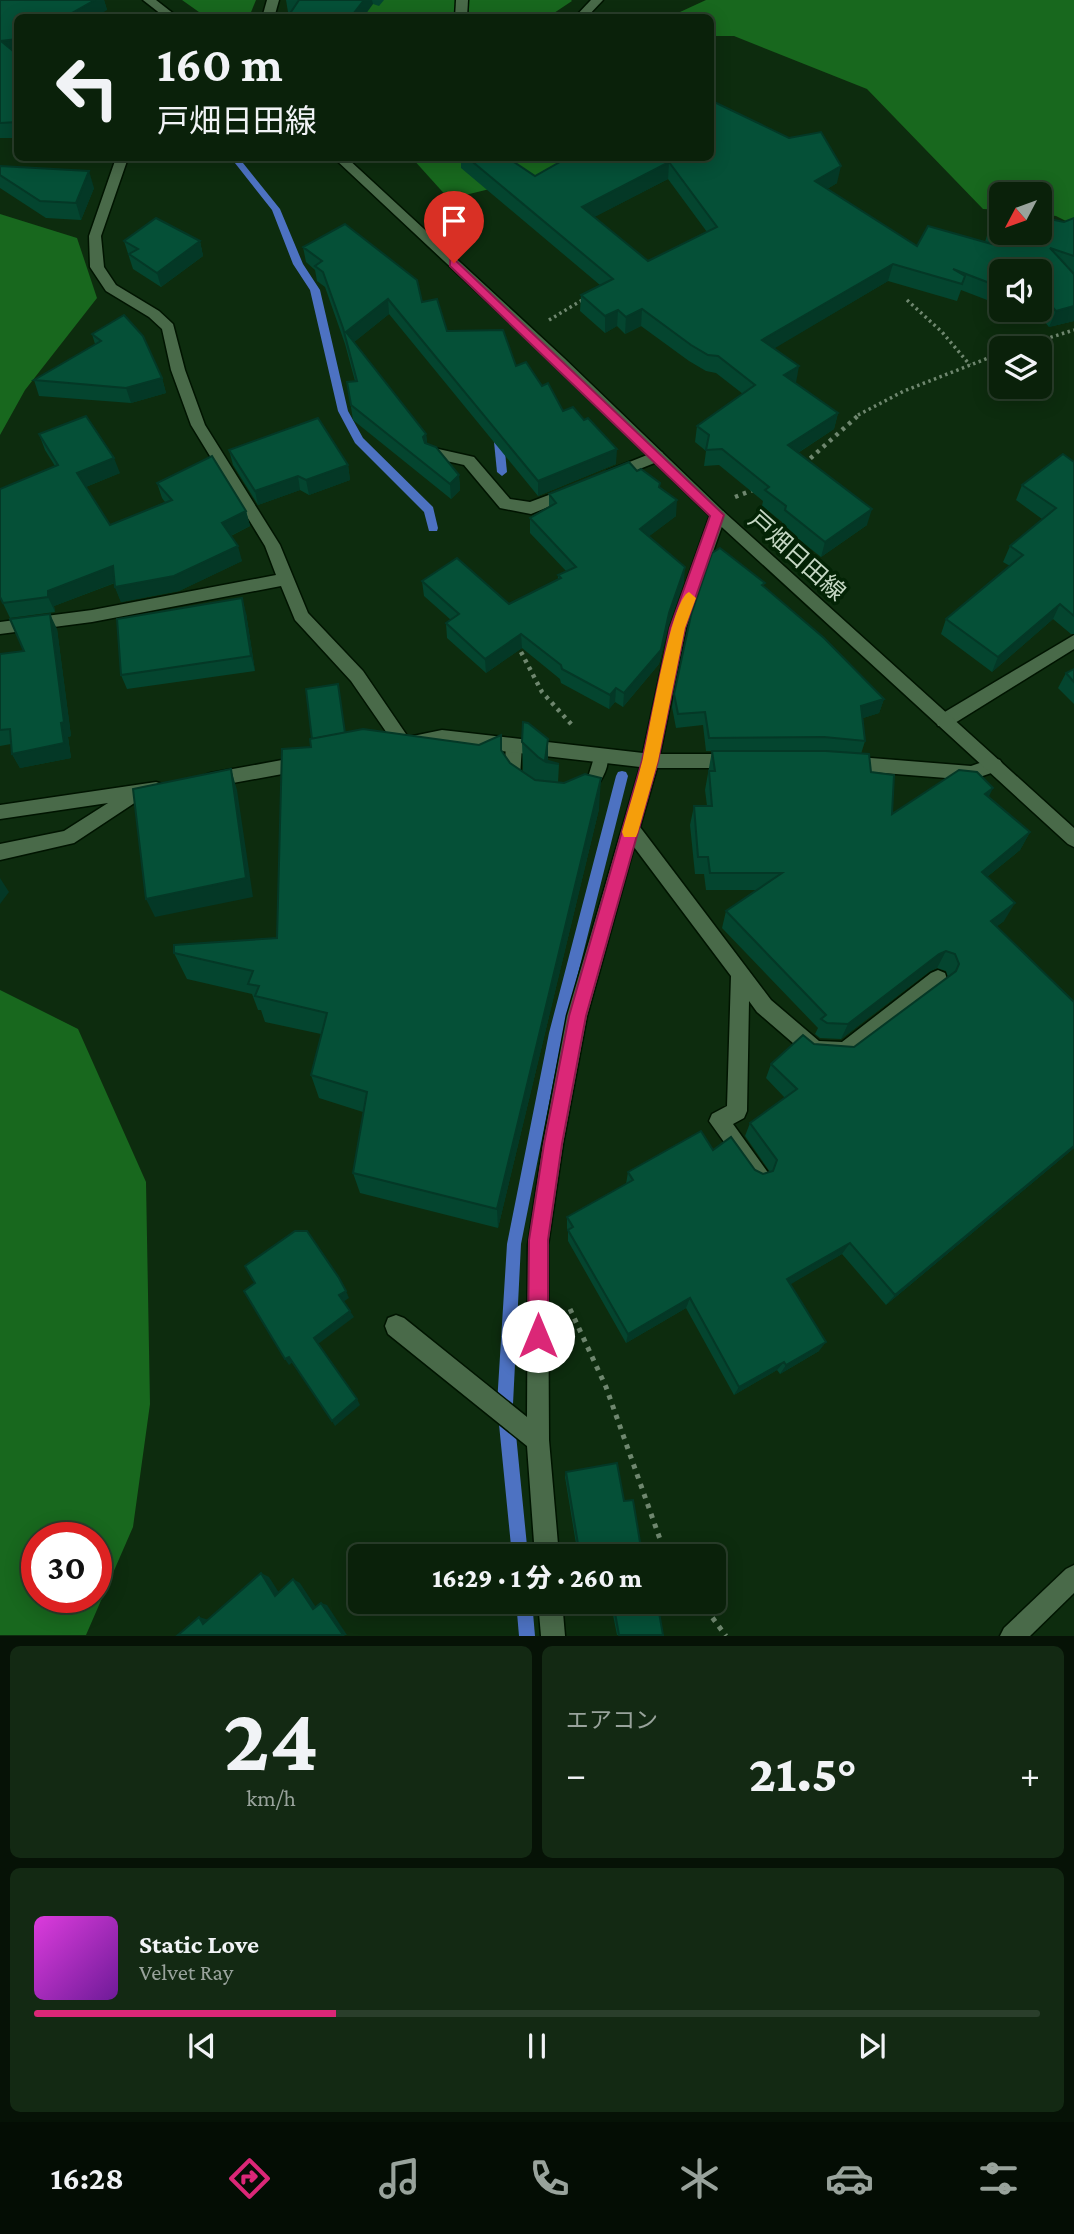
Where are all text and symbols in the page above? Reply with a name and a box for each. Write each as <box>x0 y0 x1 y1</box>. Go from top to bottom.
text: 160 m <box>157 37 283 92</box>
icon: left <box>42 42 133 133</box>
text: 戸畑日田線 <box>157 103 317 139</box>
north arrow <box>989 182 1052 245</box>
map controls <box>989 182 1052 399</box>
pin <box>424 191 484 263</box>
icon: arrive <box>435 202 473 240</box>
button: sound <box>989 259 1052 322</box>
button: layers <box>989 336 1052 399</box>
street label: 戸畑日田線 <box>744 505 851 606</box>
position arrow <box>501 1299 575 1373</box>
speed limit sign: 30 <box>21 1522 112 1613</box>
text: 16:29 · 1 分 · 260 m <box>432 1564 642 1593</box>
text: 24 <box>223 1688 319 1790</box>
text: エアコン <box>566 1707 658 1733</box>
text: 21.5° <box>749 1744 857 1802</box>
text: − <box>566 1753 586 1795</box>
text: + <box>1020 1753 1040 1795</box>
text: km/h <box>246 1785 296 1811</box>
text: Static Love <box>139 1930 259 1959</box>
text: Velvet Ray <box>139 1959 233 1985</box>
icon: previous <box>183 2027 221 2065</box>
icon: pause <box>518 2027 556 2065</box>
icon: next <box>853 2027 891 2065</box>
icon: directions <box>225 2154 274 2203</box>
icon: music <box>375 2154 424 2203</box>
icon: phone <box>525 2154 574 2203</box>
icon: climate <box>675 2154 724 2203</box>
icon: car <box>825 2154 874 2203</box>
icon: filters <box>974 2154 1023 2203</box>
text: 16:28 <box>50 2160 124 2196</box>

